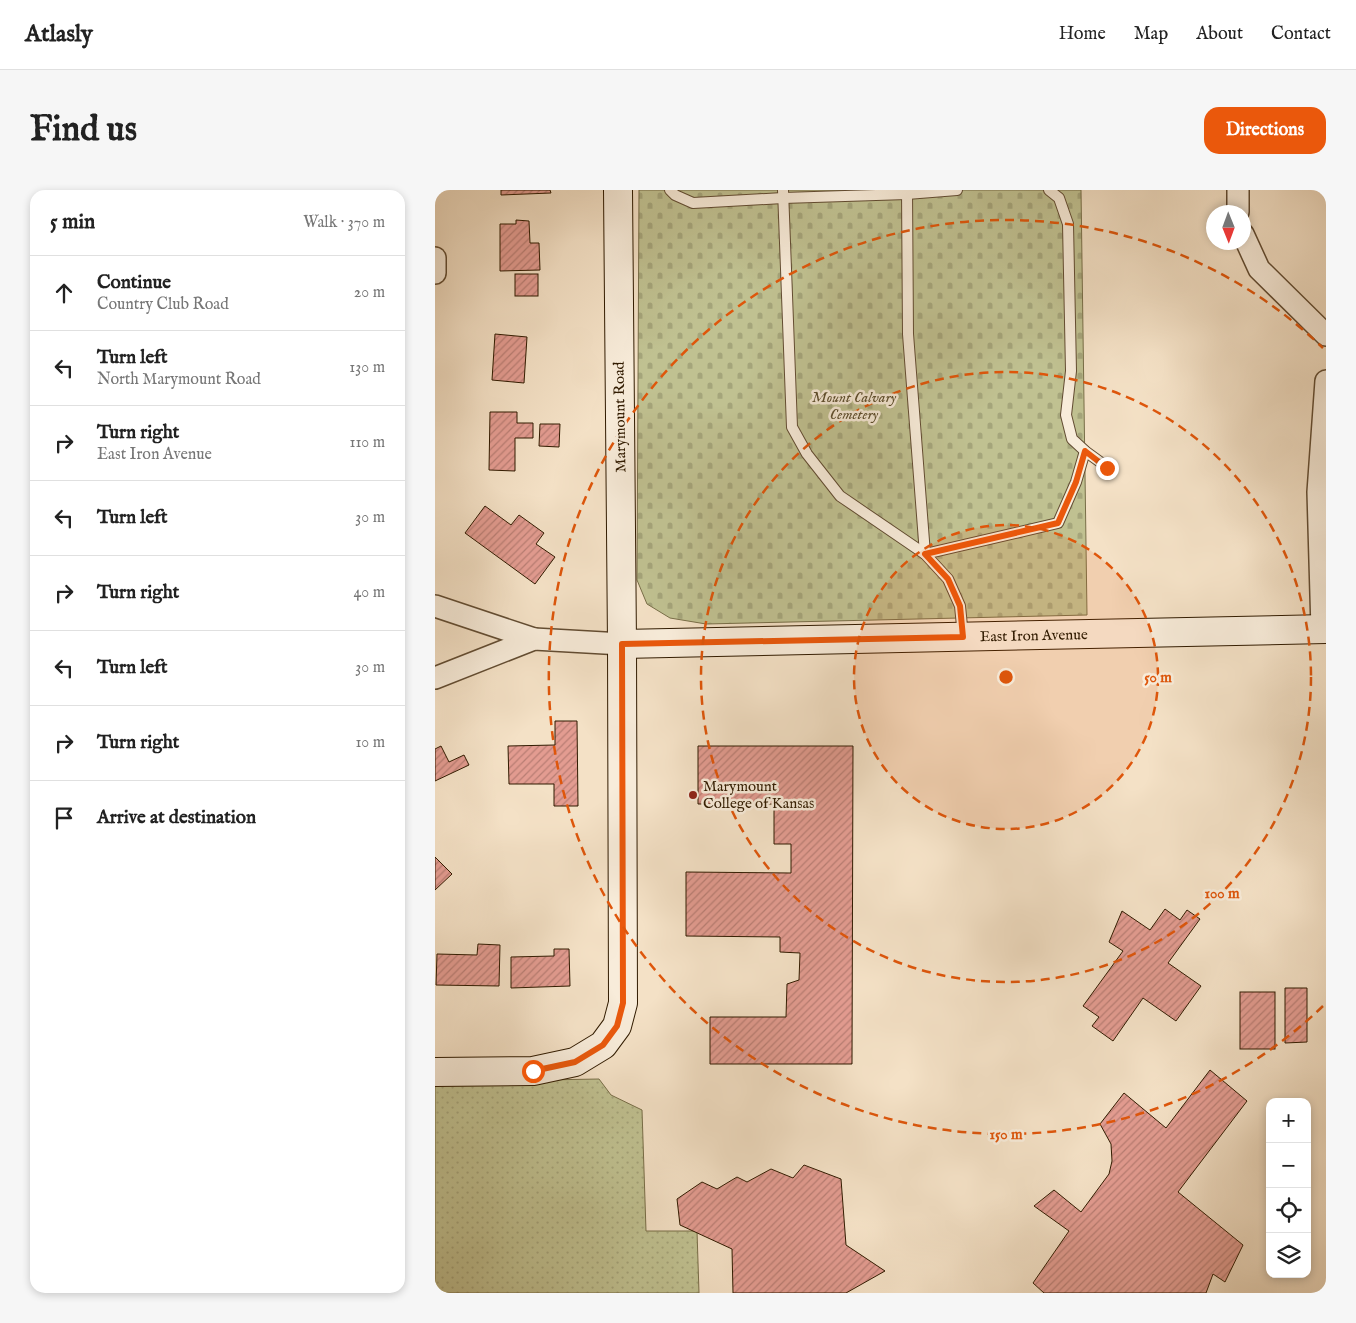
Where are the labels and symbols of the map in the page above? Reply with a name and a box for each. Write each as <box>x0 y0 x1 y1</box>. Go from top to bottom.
north arrow <box>1206 205 1251 250</box>
street label: Marymount Road <box>610 360 630 473</box>
park label: Mount Calvary Cemetery <box>812 388 897 424</box>
route end <box>1096 457 1119 480</box>
street label: East Iron Avenue <box>980 625 1088 646</box>
centre of rings <box>997 668 1015 686</box>
text: 50 m <box>1144 668 1172 687</box>
place label: Marymount College of Kansas <box>703 777 814 813</box>
marker: Marymount College of Kansas <box>687 789 699 801</box>
text: 100 m <box>1204 884 1240 903</box>
route start <box>522 1060 545 1083</box>
text: 150 m <box>989 1125 1023 1144</box>

